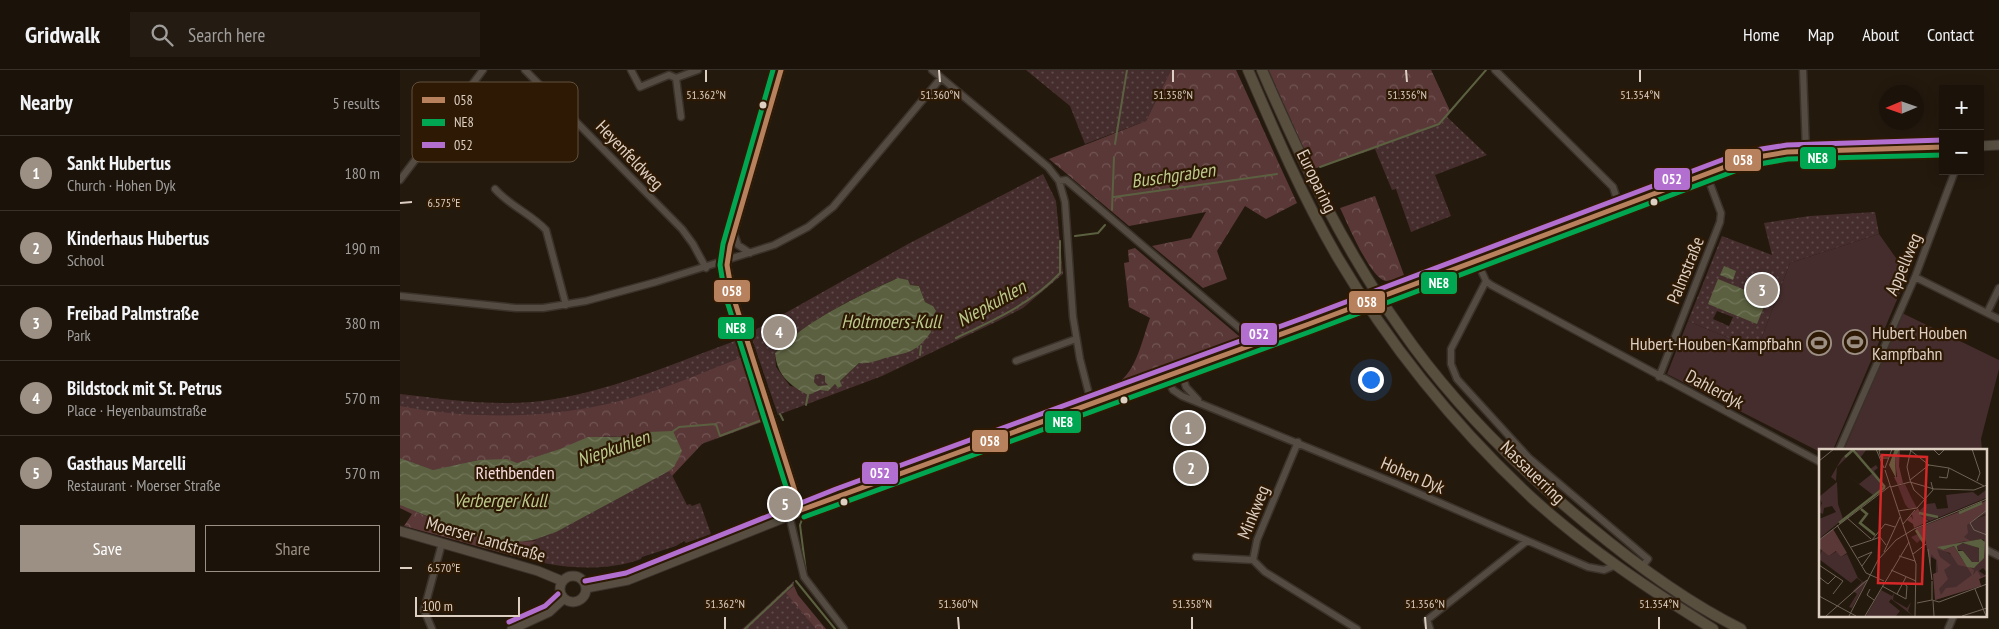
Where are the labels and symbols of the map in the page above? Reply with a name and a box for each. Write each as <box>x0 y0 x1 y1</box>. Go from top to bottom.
legend <box>412 82 578 162</box>
north arrow <box>1879 85 1924 130</box>
text: 51.362°N <box>686 87 726 102</box>
text: 51.360°N <box>920 87 960 102</box>
text: 51.358°N <box>1153 87 1193 102</box>
text: 51.356°N <box>1387 87 1427 102</box>
text: 51.354°N <box>1620 87 1660 102</box>
text: 058 <box>454 91 473 109</box>
unlabelled marker <box>758 100 768 110</box>
text: NE8 <box>454 113 474 131</box>
street label: Heyenfeldweg <box>591 115 669 195</box>
text: 052 <box>454 136 473 154</box>
street label: Europaring <box>1292 145 1342 217</box>
line badge: NE8 <box>1799 146 1837 170</box>
line badge: 058 <box>1724 148 1762 172</box>
text: NE8 <box>1808 149 1828 167</box>
text: 058 <box>1733 151 1753 169</box>
water label: Buschgraben <box>1130 157 1218 193</box>
line badge: 052 <box>1653 167 1691 191</box>
text: 052 <box>1662 170 1682 188</box>
text: 6.575°E <box>428 195 461 210</box>
unlabelled marker <box>1649 197 1659 207</box>
street label: Appellweg <box>1880 229 1926 299</box>
street label: Palmstraße <box>1661 233 1709 307</box>
line badge: NE8 <box>1420 271 1458 295</box>
pin: 3 <box>1746 271 1778 309</box>
water label: Niepkuhlen <box>952 274 1031 332</box>
text: NE8 <box>1429 274 1449 292</box>
line badge: 058 <box>713 279 751 303</box>
text: 058 <box>722 282 742 300</box>
line badge: 058 <box>1348 290 1386 314</box>
text: 058 <box>1357 293 1377 311</box>
water label: Holtmoers-Kull <box>841 309 942 333</box>
pin: 4 <box>763 313 795 351</box>
line badge: NE8 <box>717 316 755 340</box>
text: NE8 <box>726 319 746 337</box>
place label: Hubert Houben Kampfbahn <box>1872 321 1967 365</box>
line badge: 052 <box>1240 322 1278 346</box>
text: 052 <box>1249 325 1269 343</box>
sports icon: Hubert Houben Kampfbahn <box>1842 329 1868 355</box>
sports icon: Hubert-Houben-Kampfbahn <box>1806 330 1832 356</box>
place label: Hubert-Houben-Kampfbahn <box>1630 332 1802 355</box>
street label: Dahlerdyk <box>1682 364 1748 414</box>
your location <box>1358 367 1384 393</box>
unlabelled marker <box>1119 395 1129 405</box>
pin: 1 <box>1172 409 1204 447</box>
line badge: NE8 <box>1044 410 1082 434</box>
text: NE8 <box>1053 413 1073 431</box>
water label: Niepkuhlen <box>574 424 654 472</box>
line badge: 058 <box>971 429 1009 453</box>
text: 058 <box>980 432 1000 450</box>
street label: Nassauerring <box>1496 436 1570 508</box>
pin: 2 <box>1175 449 1207 487</box>
inset map <box>1819 449 1986 616</box>
street label: Hohen Dyk <box>1377 451 1449 499</box>
park label: Riethbenden <box>475 461 555 484</box>
line badge: 052 <box>861 461 899 485</box>
text: 052 <box>870 464 890 482</box>
street label: Minkweg <box>1232 482 1274 542</box>
pin: 5 <box>769 485 801 523</box>
water label: Verberger Kull <box>453 488 548 512</box>
unlabelled marker <box>839 497 849 507</box>
street label: Moerser Landstraße <box>424 511 548 567</box>
text: 6.570°E <box>428 560 461 575</box>
scale bar <box>415 594 520 617</box>
text: 51.362°N <box>705 596 745 611</box>
text: 51.360°N <box>938 596 978 611</box>
text: 51.358°N <box>1172 596 1212 611</box>
text: 51.356°N <box>1405 596 1445 611</box>
text: 51.354°N <box>1639 596 1679 611</box>

